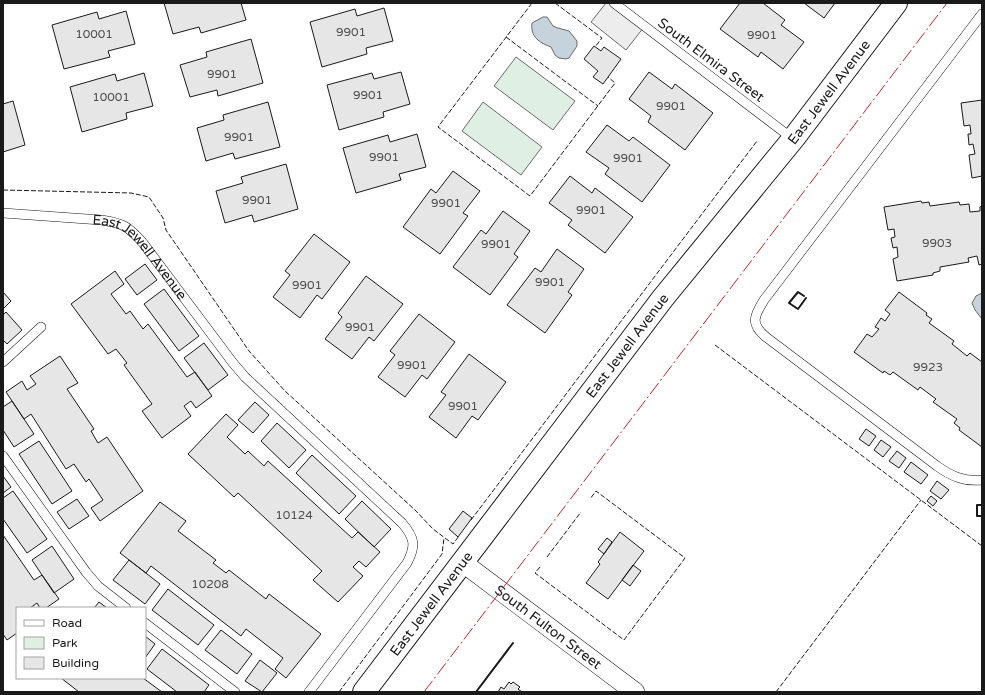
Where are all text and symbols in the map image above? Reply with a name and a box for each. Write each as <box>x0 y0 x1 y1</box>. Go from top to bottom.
street label: South Elmira Street <box>654 14 768 106</box>
house number: 9901 <box>336 25 366 39</box>
house number: 10001 <box>75 27 113 41</box>
house number: 9901 <box>747 28 777 42</box>
street label: East Jewell Avenue <box>784 36 874 148</box>
house number: 9901 <box>207 67 237 81</box>
house number: 9901 <box>353 88 383 102</box>
house number: 10001 <box>92 90 130 104</box>
house number: 9901 <box>656 99 686 113</box>
house number: 9901 <box>224 130 254 144</box>
house number: 9901 <box>369 150 399 164</box>
house number: 9901 <box>613 151 643 165</box>
house number: 9901 <box>242 193 272 207</box>
house number: 9901 <box>431 196 461 210</box>
house number: 9901 <box>576 203 606 217</box>
street label: East Jewell Avenue <box>92 211 191 303</box>
house number: 9903 <box>922 236 952 250</box>
house number: 9901 <box>481 237 511 251</box>
house number: 9901 <box>535 275 565 289</box>
house number: 9901 <box>292 278 322 292</box>
street label: East Jewell Avenue <box>582 290 672 401</box>
house number: 9901 <box>345 320 375 334</box>
house number: 9901 <box>397 358 427 372</box>
house number: 9923 <box>913 360 943 374</box>
house number: 9901 <box>448 399 478 413</box>
house number: 10124 <box>275 508 313 522</box>
street label: East Jewell Avenue <box>386 548 476 659</box>
house number: 10208 <box>191 577 229 591</box>
street label: South Fulton Street <box>492 581 606 673</box>
legend <box>16 607 146 679</box>
text: Road <box>52 616 82 630</box>
text: Park <box>52 636 78 650</box>
text: Building <box>52 656 99 670</box>

